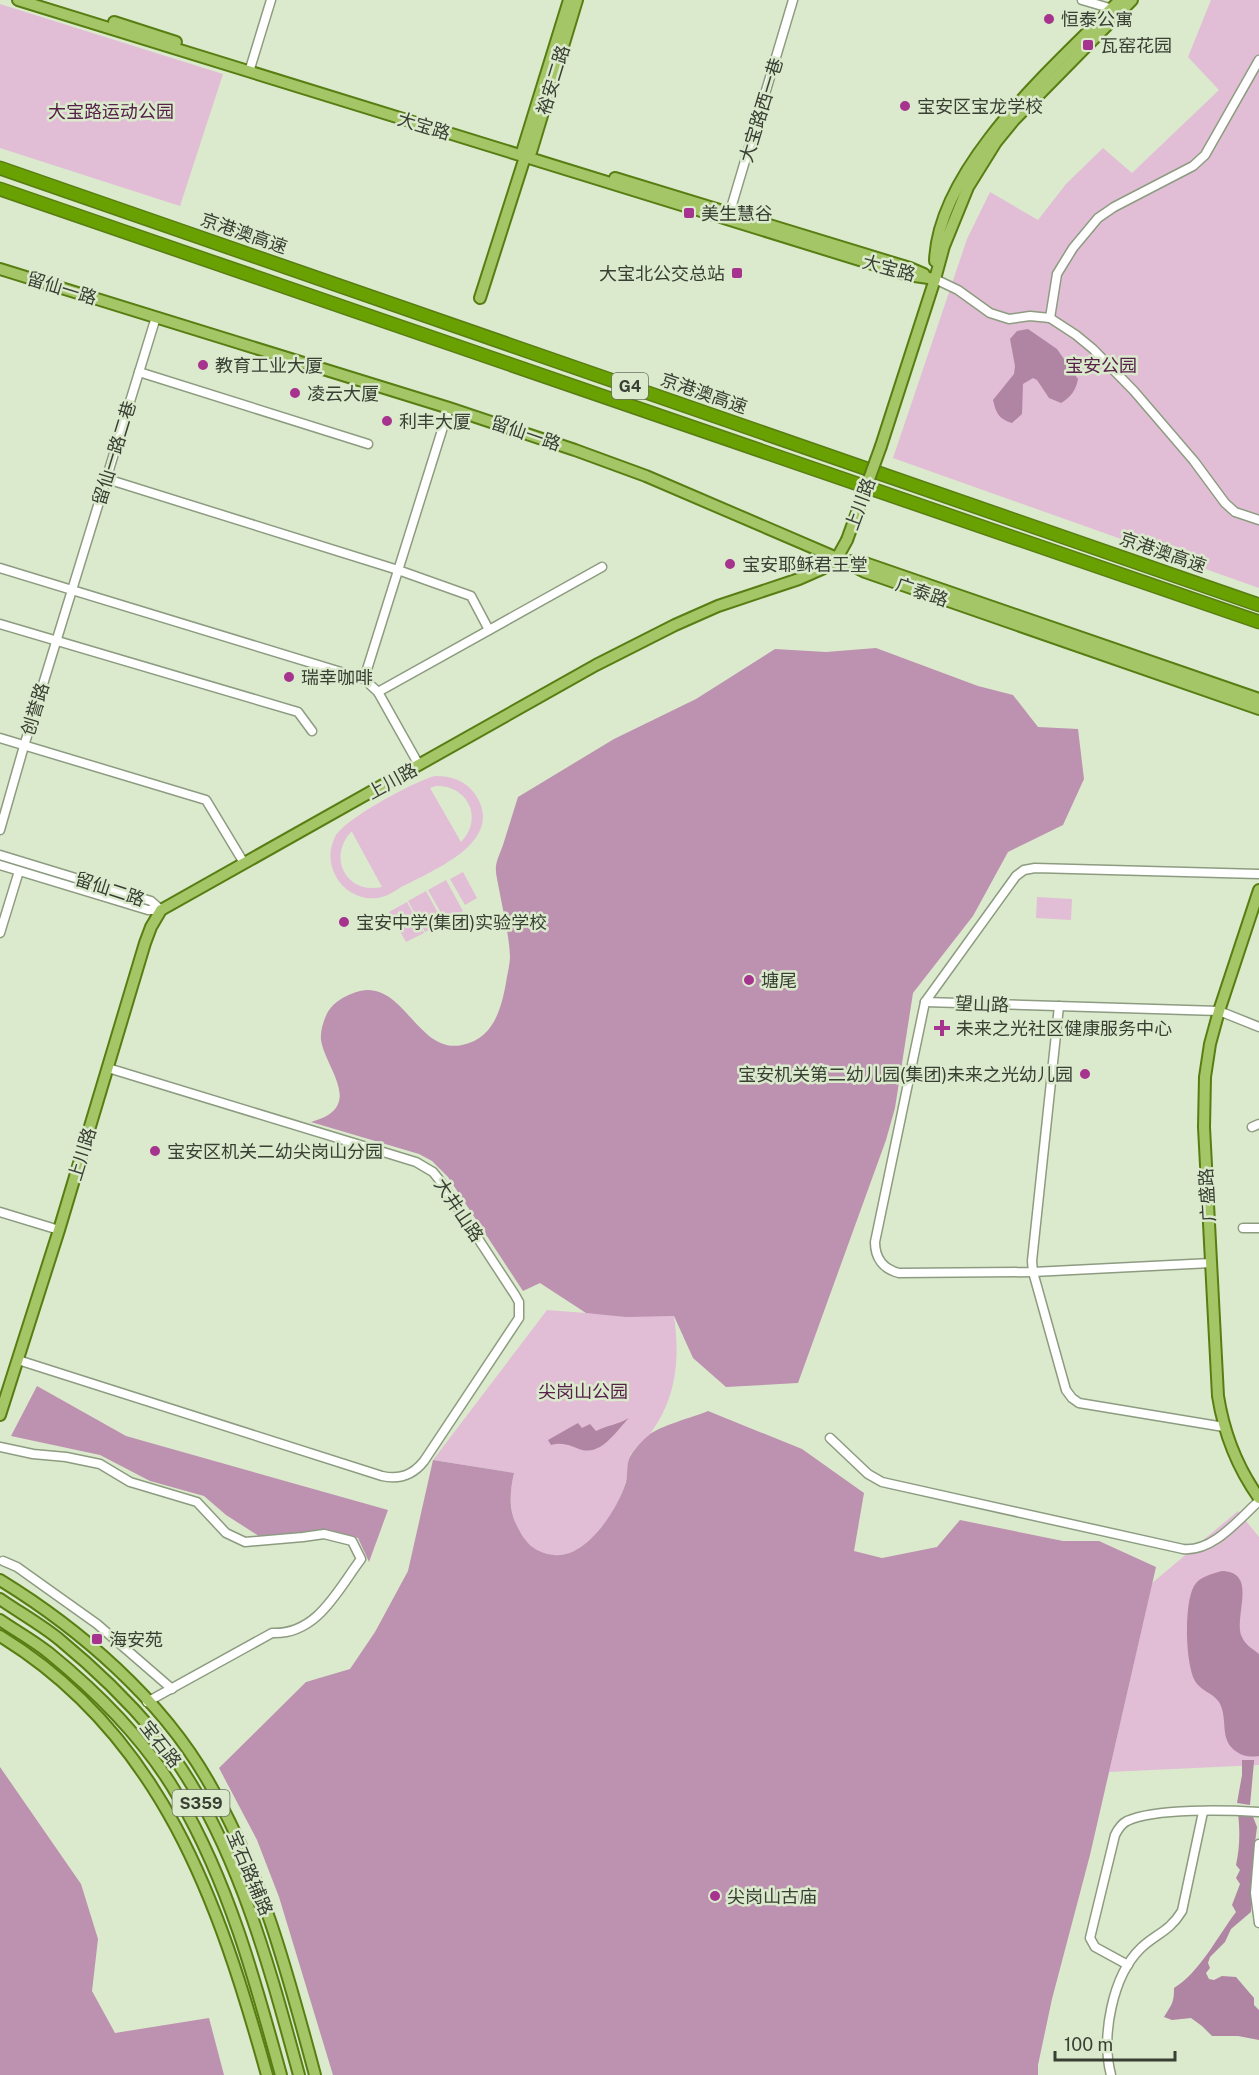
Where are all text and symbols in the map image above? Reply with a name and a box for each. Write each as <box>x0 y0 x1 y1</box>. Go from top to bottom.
place label: 恒泰公寓 <box>1061 9 1133 30</box>
marker: 恒泰公寓 <box>1042 12 1056 26</box>
place label: 瓦窑花园 <box>1100 35 1172 56</box>
marker: 瓦窑花园 <box>1081 38 1095 52</box>
street label: 裕安二路 <box>532 43 574 117</box>
street label: 大宝路西一巷 <box>735 55 787 165</box>
place label: 宝安区宝龙学校 <box>917 96 1043 117</box>
marker: 宝安区宝龙学校 <box>898 99 912 113</box>
park label: 大宝路运动公园 <box>48 101 174 122</box>
street label: 大宝路 <box>395 108 453 144</box>
place label: 美生慧谷 <box>701 203 773 224</box>
marker: 美生慧谷 <box>682 206 696 220</box>
street label: 京港澳高速 <box>198 208 290 258</box>
street label: 大宝路 <box>860 251 918 285</box>
place label: 大宝北公交总站 <box>599 263 725 284</box>
marker: 大宝北公交总站 <box>730 266 744 280</box>
street label: 留仙一路 <box>25 267 99 309</box>
place label: 教育工业大厦 <box>215 355 323 376</box>
park label: 宝安公园 <box>1065 355 1137 376</box>
marker: 教育工业大厦 <box>196 358 210 372</box>
street label: 京港澳高速 <box>658 368 750 418</box>
road number: G4 <box>612 373 648 399</box>
place label: 凌云大厦 <box>307 383 379 404</box>
marker: 凌云大厦 <box>288 386 302 400</box>
street label: 留仙一路二巷 <box>88 398 140 508</box>
place label: 利丰大厦 <box>399 411 471 432</box>
street label: 留仙一路 <box>489 411 563 455</box>
marker: 利丰大厦 <box>380 414 394 428</box>
street label: 上川路 <box>841 475 879 533</box>
street label: 京港澳高速 <box>1117 527 1209 577</box>
place label: 宝安耶稣君王堂 <box>742 554 868 575</box>
marker: 宝安耶稣君王堂 <box>723 557 737 571</box>
street label: 广泰路 <box>893 573 951 611</box>
place label: 瑞幸咖啡 <box>301 667 373 688</box>
marker: 瑞幸咖啡 <box>282 670 296 684</box>
street label: 创誉路 <box>17 680 53 738</box>
street label: 上川路 <box>363 759 421 803</box>
street label: 留仙二路 <box>73 868 147 910</box>
place label: 宝安中学(集团)实验学校 <box>356 912 547 933</box>
marker: 宝安中学(集团)实验学校 <box>337 915 351 929</box>
place label: 塘尾 <box>761 970 797 991</box>
marker: 塘尾 <box>742 973 756 987</box>
street label: 望山路 <box>955 993 1009 1015</box>
place label: 未来之光社区健康服务中心 <box>956 1018 1172 1039</box>
marker: 未来之光社区健康服务中心 <box>933 1019 951 1037</box>
place label: 宝安机关第二幼儿园(集团)未来之光幼儿园 <box>738 1064 1073 1085</box>
marker: 宝安机关第二幼儿园(集团)未来之光幼儿园 <box>1078 1067 1092 1081</box>
street label: 上川路 <box>64 1125 100 1183</box>
place label: 宝安区机关二幼尖岗山分园 <box>167 1141 383 1162</box>
marker: 宝安区机关二幼尖岗山分园 <box>148 1144 162 1158</box>
street label: 广盛路 <box>1195 1167 1219 1223</box>
street label: 大井山路 <box>430 1174 488 1246</box>
park label: 尖岗山公园 <box>538 1381 628 1402</box>
place label: 海安苑 <box>109 1629 163 1650</box>
marker: 海安苑 <box>90 1632 104 1646</box>
street label: 宝石路 <box>136 1716 186 1772</box>
road number: S359 <box>172 1790 230 1816</box>
street label: 宝石路辅路 <box>223 1827 277 1919</box>
place label: 尖岗山古庙 <box>727 1886 817 1907</box>
marker: 尖岗山古庙 <box>708 1889 722 1903</box>
scale bar <box>1055 2024 1175 2062</box>
text: 100 m <box>1064 2034 1113 2055</box>

